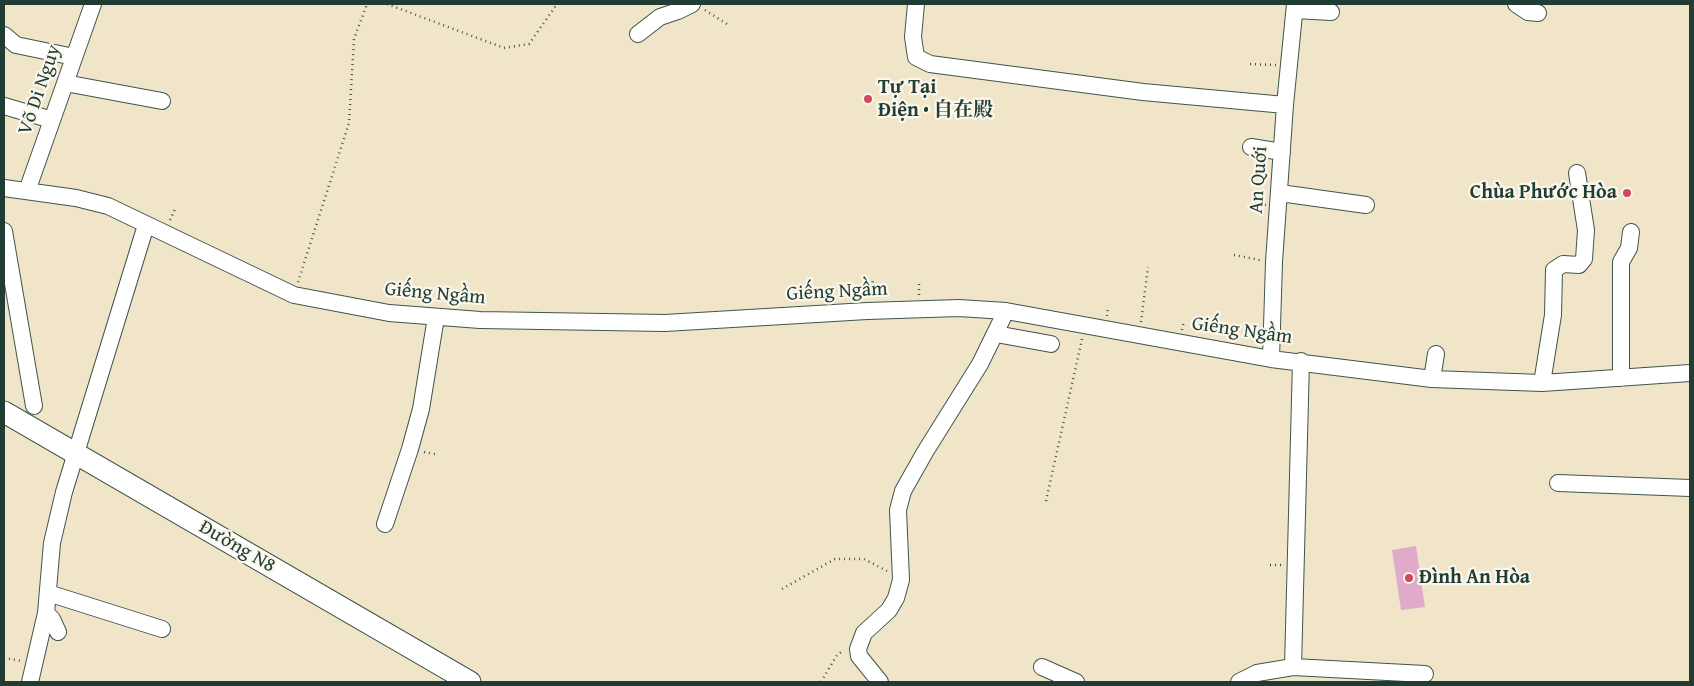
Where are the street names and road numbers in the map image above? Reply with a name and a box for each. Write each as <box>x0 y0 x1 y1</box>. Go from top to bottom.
street label: Võ Di Nguy <box>13 42 67 138</box>
street label: An Quới <box>1245 146 1273 214</box>
street label: Giếng Ngầm <box>786 277 888 307</box>
street label: Giếng Ngầm <box>384 278 486 310</box>
street label: Giếng Ngầm <box>1190 312 1294 350</box>
street label: Đường N8 <box>195 516 279 578</box>

